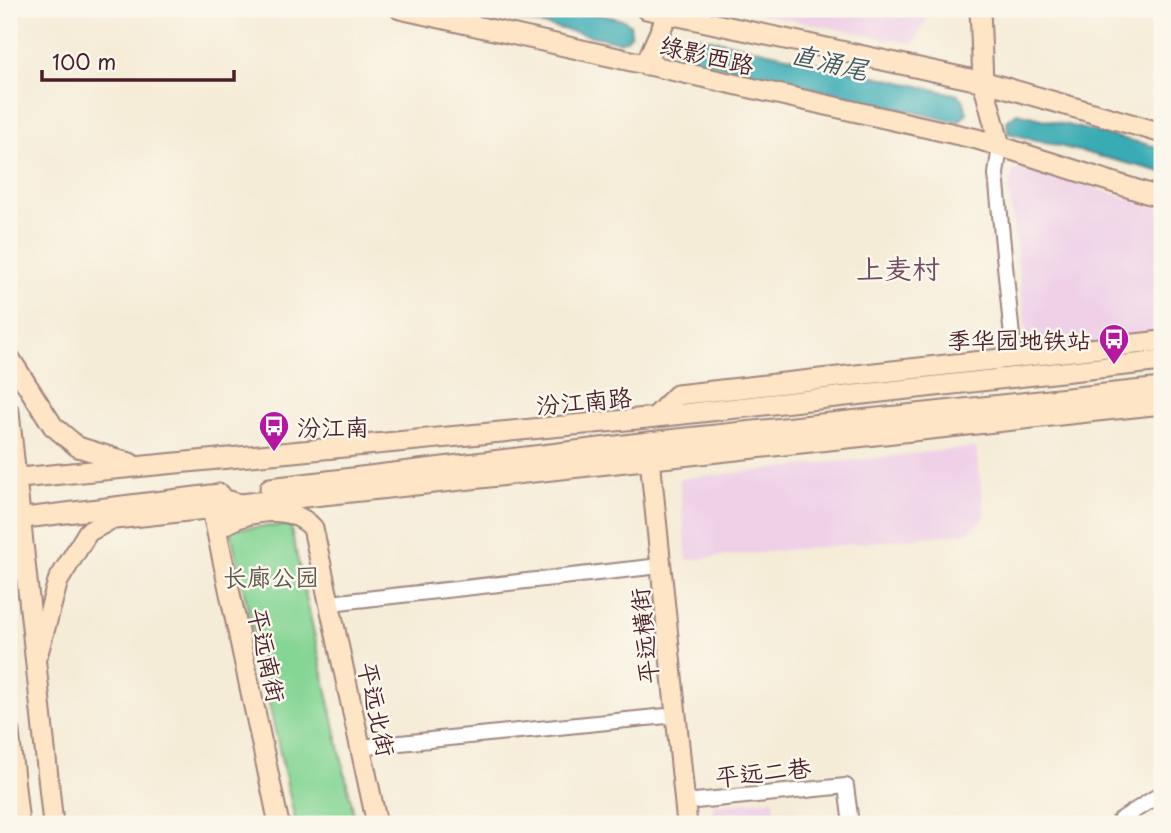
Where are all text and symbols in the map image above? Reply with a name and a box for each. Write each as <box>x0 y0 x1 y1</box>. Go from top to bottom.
street label: 绿影西路 <box>656 26 758 82</box>
water label: 直涌尾 <box>788 33 873 89</box>
scale bar <box>42 38 234 82</box>
text: 100 m <box>52 45 116 77</box>
district label: 上麦村 <box>856 246 940 289</box>
place label: 季华园地铁站 <box>947 321 1091 357</box>
bus stop icon: 季华园地铁站 <box>1097 322 1131 366</box>
street label: 汾江南路 <box>535 378 633 422</box>
place label: 汾江南 <box>297 408 369 444</box>
bus stop icon: 汾江南 <box>257 409 291 453</box>
park label: 长廊公园 <box>223 558 319 594</box>
street label: 平远横街 <box>620 586 666 686</box>
street label: 平远南街 <box>240 604 296 706</box>
street label: 平远北街 <box>350 658 406 760</box>
street label: 平远二巷 <box>713 748 813 794</box>

